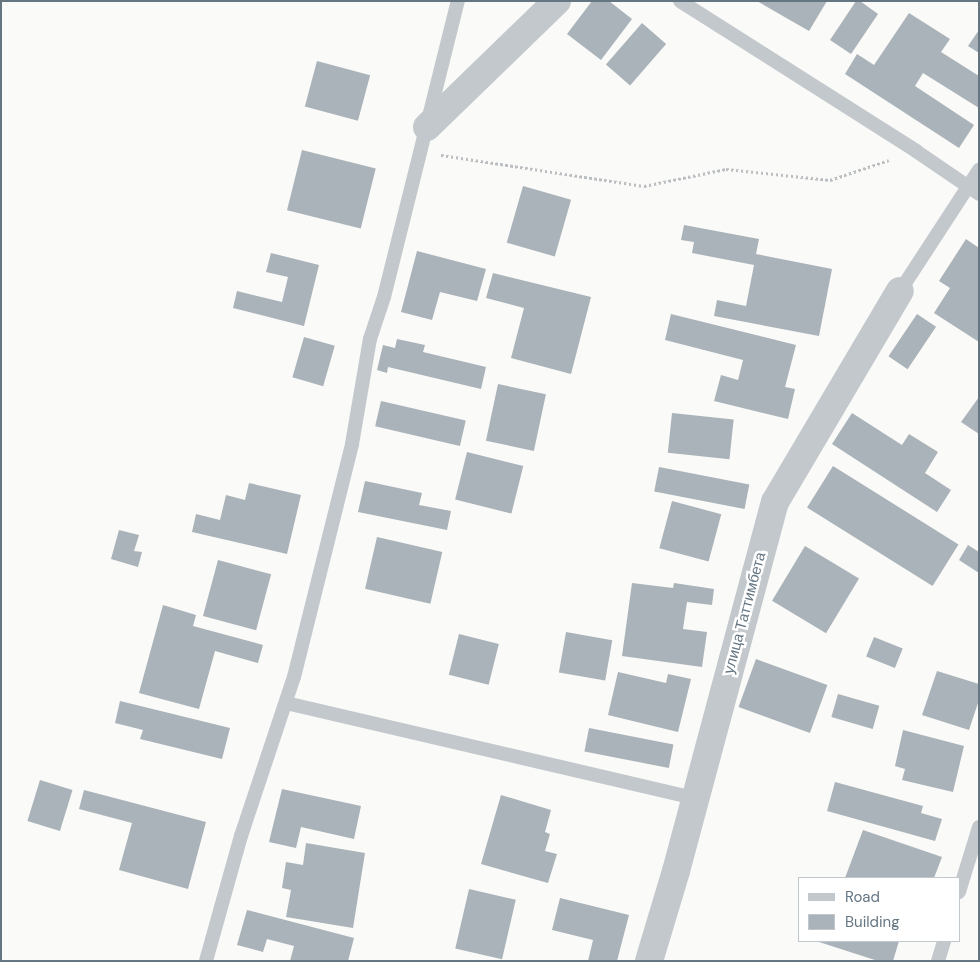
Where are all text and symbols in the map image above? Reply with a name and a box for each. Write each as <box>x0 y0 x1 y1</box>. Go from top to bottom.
street label: улица Таттимбета <box>720 550 770 676</box>
legend <box>798 877 960 942</box>
text: Road <box>845 887 880 907</box>
text: Building <box>845 912 900 932</box>

